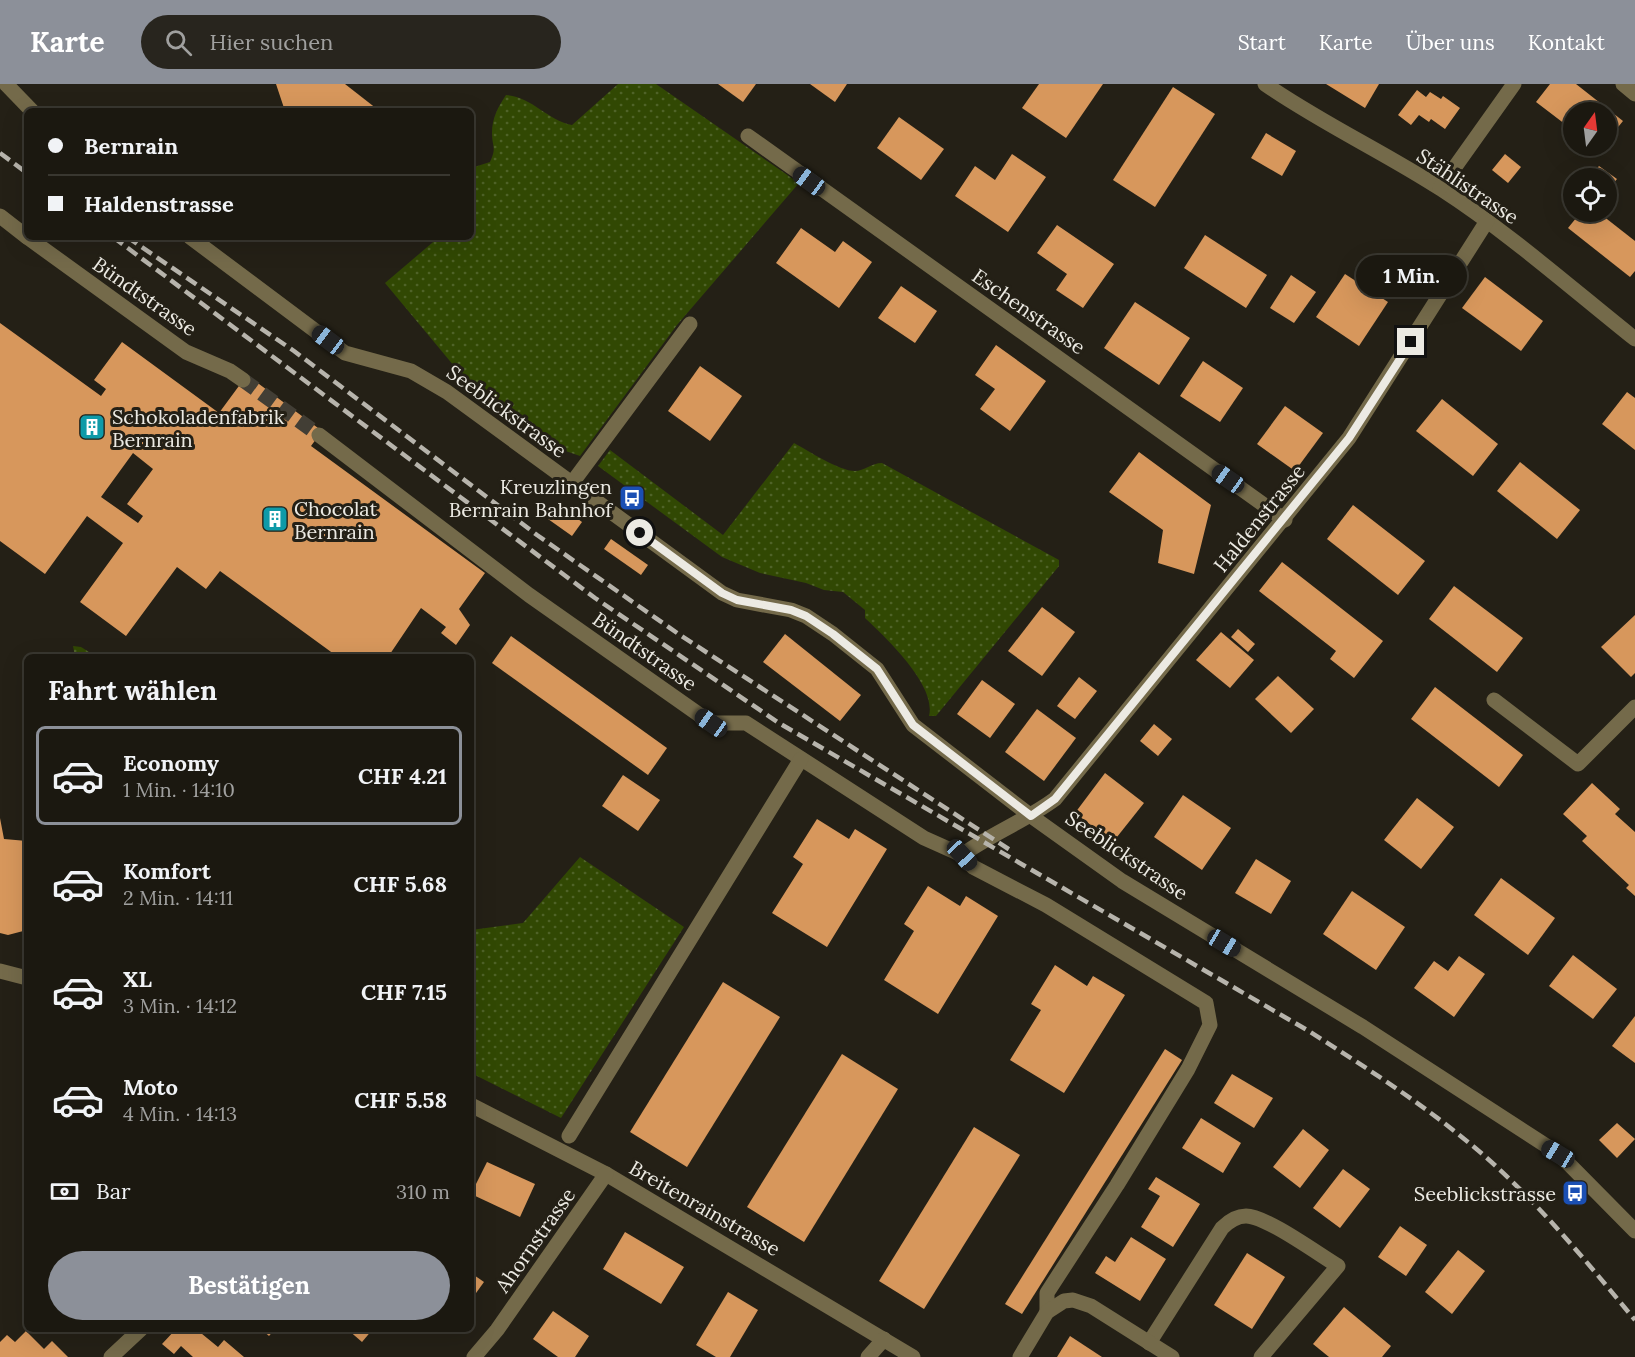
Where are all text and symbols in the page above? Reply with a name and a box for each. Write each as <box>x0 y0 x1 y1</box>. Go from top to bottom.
search box <box>141 15 561 69</box>
text: Karte <box>30 24 105 60</box>
icon: search <box>162 26 195 59</box>
text: Hier suchen <box>210 28 333 56</box>
text: Start <box>1238 29 1286 56</box>
text: Karte <box>1319 29 1373 56</box>
text: Über uns <box>1406 29 1495 56</box>
text: Kontakt <box>1528 29 1605 56</box>
north arrow <box>1563 102 1617 156</box>
map controls <box>1563 102 1617 222</box>
text: Bernrain <box>84 132 178 160</box>
street label: Stählistrasse <box>1412 143 1524 229</box>
car <box>789 163 829 199</box>
button: locate <box>1563 168 1617 222</box>
text: Haldenstrasse <box>84 190 234 218</box>
street label: Bündtstrasse <box>88 251 202 341</box>
callout: 1 Min. <box>1356 255 1466 297</box>
street label: Eschenstrasse <box>968 263 1091 359</box>
text: 1 Min. <box>1383 263 1440 288</box>
car <box>308 322 348 358</box>
route end <box>1397 328 1424 355</box>
street label: Seeblickstrasse <box>442 359 572 463</box>
place label: Schokoladenfabrik Bernrain <box>112 404 285 452</box>
building icon: Schokoladenfabrik Bernrain <box>77 412 107 442</box>
street label: Haldenstrasse <box>1208 459 1310 577</box>
car <box>1208 461 1248 497</box>
place label: Kreuzlingen Bernrain Bahnhof <box>449 474 613 522</box>
bus stop icon: Kreuzlingen Bernrain Bahnhof <box>617 483 647 513</box>
place label: Chocolat Bernrain <box>294 496 378 544</box>
building icon: Chocolat Bernrain <box>260 504 290 534</box>
route start <box>626 519 653 546</box>
street label: Bündtstrasse <box>588 606 702 696</box>
text: Fahrt wählen <box>48 673 217 707</box>
car <box>691 705 731 741</box>
icon: car <box>51 749 105 803</box>
text: Economy <box>123 749 219 777</box>
text: CHF 4.21 <box>358 762 447 790</box>
text: 1 Min. · 14:10 <box>123 777 235 802</box>
street label: Seeblickstrasse <box>1061 805 1193 905</box>
car <box>943 836 981 874</box>
icon: car <box>51 857 105 911</box>
text: Komfort <box>123 857 211 885</box>
text: CHF 5.68 <box>354 870 447 898</box>
text: 2 Min. · 14:11 <box>123 885 233 910</box>
car <box>1204 926 1244 960</box>
icon: car <box>51 965 105 1019</box>
text: XL <box>123 965 152 993</box>
text: CHF 7.15 <box>361 978 447 1006</box>
text: 3 Min. · 14:12 <box>123 993 237 1018</box>
icon: car <box>51 1073 105 1127</box>
text: Moto <box>123 1073 178 1101</box>
text: CHF 5.58 <box>354 1086 447 1114</box>
text: 4 Min. · 14:13 <box>123 1101 237 1126</box>
car <box>1538 1137 1578 1171</box>
street label: Breitenrainstrasse <box>625 1155 785 1261</box>
icon: cash <box>48 1175 81 1208</box>
text: Bar <box>96 1177 131 1205</box>
bus stop icon: Seeblickstrasse <box>1560 1178 1590 1208</box>
text: 310 m <box>396 1179 450 1204</box>
place label: Seeblickstrasse <box>1414 1181 1556 1206</box>
street label: Ahornstrasse <box>489 1183 580 1298</box>
button: Bestätigen <box>48 1251 450 1320</box>

